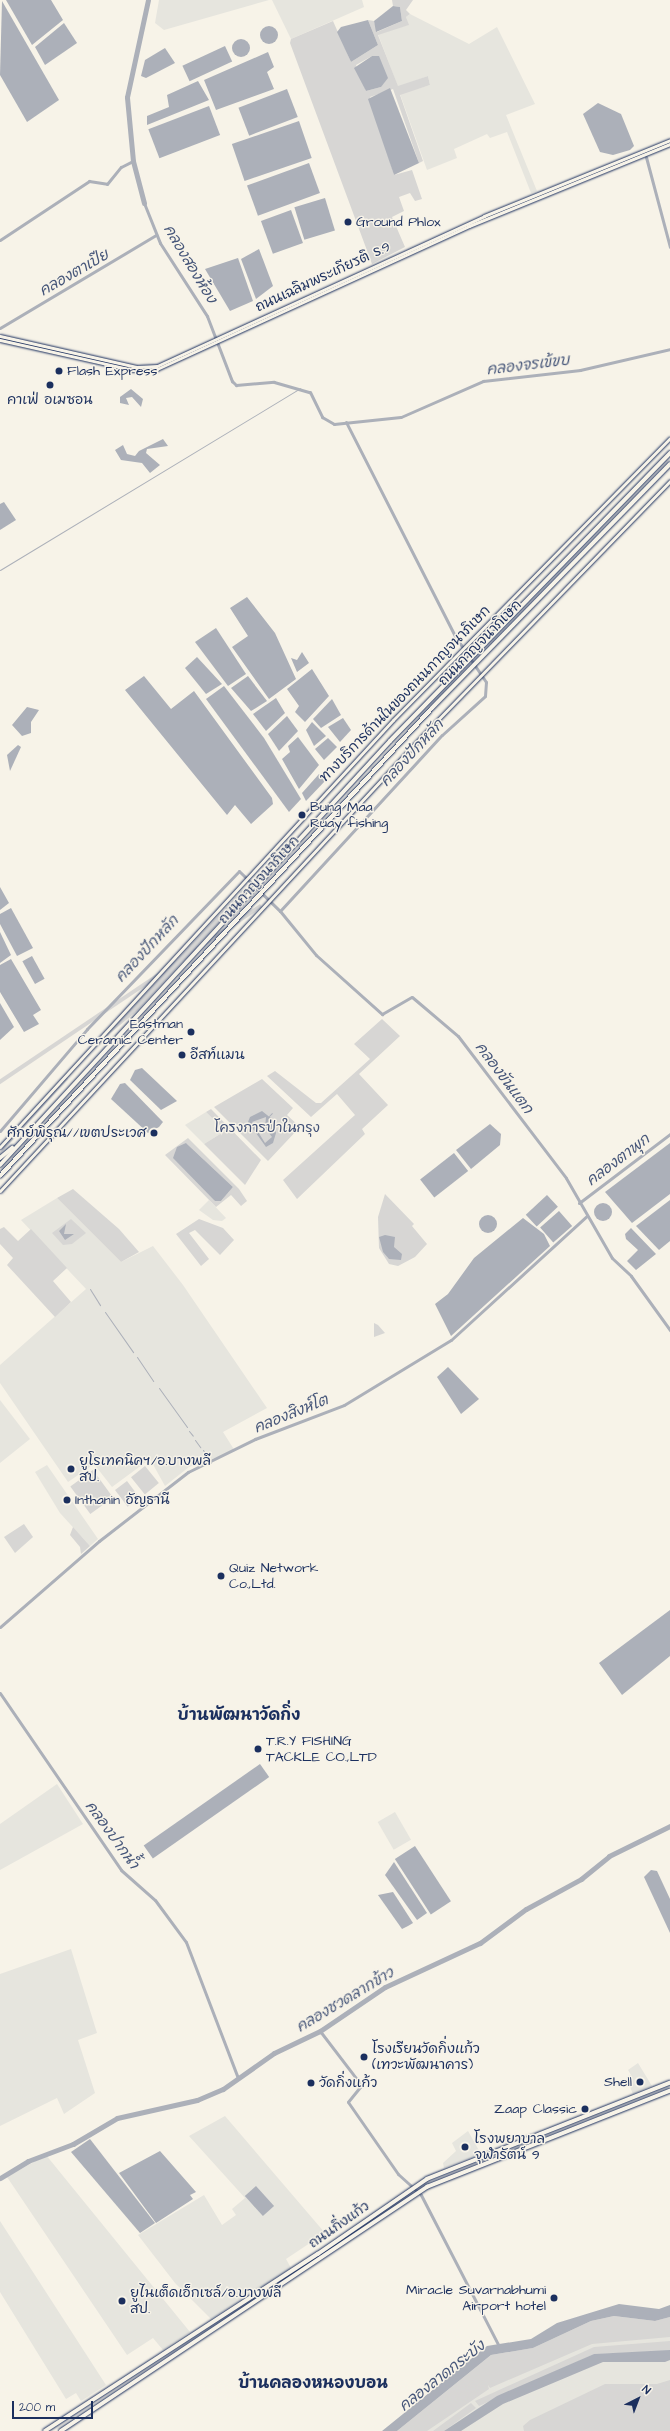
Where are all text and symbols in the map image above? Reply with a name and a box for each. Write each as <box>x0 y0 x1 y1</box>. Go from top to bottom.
place label: Ground Phlox <box>356 214 441 230</box>
marker: Ground Phlox <box>343 217 353 227</box>
water label: คลองสองห้อง <box>159 221 221 307</box>
street label: ถนนเฉลิมพระเกียรติ ร.9 <box>253 238 393 316</box>
water label: คลองตาเปีย <box>36 246 112 300</box>
water label: คลองจรเข้ขบ <box>486 351 570 379</box>
place label: Flash Express <box>67 363 158 379</box>
marker: Flash Express <box>54 366 64 376</box>
marker: คาเฟ่ อเมซอน <box>45 380 55 390</box>
place label: คาเฟ่ อเมซอน <box>7 392 93 408</box>
street label: ถนนกาญจนาภิเษก <box>435 597 525 689</box>
street label: ทางบริการด้านในของถนนกาญจนาภิเษก <box>316 602 494 786</box>
water label: คลองปักหลัก <box>377 716 447 790</box>
place label: Bung Maa Ruay fishing <box>310 799 388 832</box>
marker: Bung Maa Ruay fishing <box>297 810 307 820</box>
street label: ถนนกาญจนาภิเษก <box>215 832 303 928</box>
water label: คลองปักหลัก <box>112 912 182 986</box>
place label: Eastman Ceramic Center <box>78 1016 183 1048</box>
marker: Eastman Ceramic Center <box>186 1027 196 1037</box>
water label: คลองขันแตก <box>471 1039 537 1117</box>
place label: อีสท์แมน <box>190 1047 245 1063</box>
marker: อีสท์แมน <box>177 1050 187 1060</box>
park label: โครงการป่าในกรุง <box>214 1120 320 1136</box>
place label: ศักย์พิรุณ//เขตประเวศ <box>7 1125 146 1141</box>
marker: ศักย์พิรุณ//เขตประเวศ <box>149 1128 159 1138</box>
water label: คลองตาพุก <box>583 1130 653 1190</box>
water label: คลองสิงห์โต <box>251 1391 331 1437</box>
place label: ยูโรเทคนิคฯ/อ.บางพลี สป. <box>79 1453 211 1486</box>
marker: ยูโรเทคนิคฯ/อ.บางพลี สป. <box>66 1464 76 1474</box>
place label: Inthanin อัญธานี <box>75 1492 170 1508</box>
marker: Inthanin อัญธานี <box>62 1495 72 1505</box>
place label: Quiz Network Co.,Ltd. <box>229 1560 318 1592</box>
marker: Quiz Network Co.,Ltd. <box>216 1571 226 1581</box>
district label: บ้านพัฒนาวัดกิ่ง <box>178 1705 300 1725</box>
place label: T.R.Y FISHING TACKLE CO.,LTD <box>266 1733 377 1766</box>
marker: T.R.Y FISHING TACKLE CO.,LTD <box>253 1744 263 1754</box>
water label: คลองปากน้ำ <box>81 1798 143 1872</box>
water label: คลองชวดลากข้าว <box>293 1964 397 2036</box>
place label: โรงเรียนวัดกิ่งแก้ว (เทวะพัฒนาคาร) <box>372 2041 480 2074</box>
marker: โรงเรียนวัดกิ่งแก้ว (เทวะพัฒนาคาร) <box>359 2052 369 2062</box>
place label: Shell <box>604 2074 632 2090</box>
place label: วัดกิ่งแก้ว <box>319 2075 377 2091</box>
marker: Shell <box>635 2077 645 2087</box>
marker: วัดกิ่งแก้ว <box>306 2078 316 2088</box>
place label: Zaap Classic <box>494 2101 577 2117</box>
marker: Zaap Classic <box>580 2104 590 2114</box>
place label: โรงพยาบาล จุฬารัตน์ 9 <box>474 2131 545 2164</box>
marker: โรงพยาบาล จุฬารัตน์ 9 <box>459 2141 471 2153</box>
street label: ถนนกิ่งแก้ว <box>305 2198 373 2252</box>
place label: Miracle Suvarnabhumi Airport hotel <box>406 2282 546 2314</box>
place label: ยูไนเต็ดเอ็กเซล์/อ.บางพลี สป. <box>130 2285 281 2318</box>
marker: Miracle Suvarnabhumi Airport hotel <box>549 2293 559 2303</box>
marker: ยูไนเต็ดเอ็กเซล์/อ.บางพลี สป. <box>117 2296 127 2306</box>
water label: คลองลาดกระบัง <box>395 2337 489 2415</box>
district label: บ้านคลองหนองบอน <box>238 2373 388 2393</box>
north arrow <box>618 2379 658 2419</box>
text: N <box>639 2382 654 2398</box>
scale bar <box>14 2393 95 2419</box>
text: 200 m <box>19 2399 55 2416</box>

